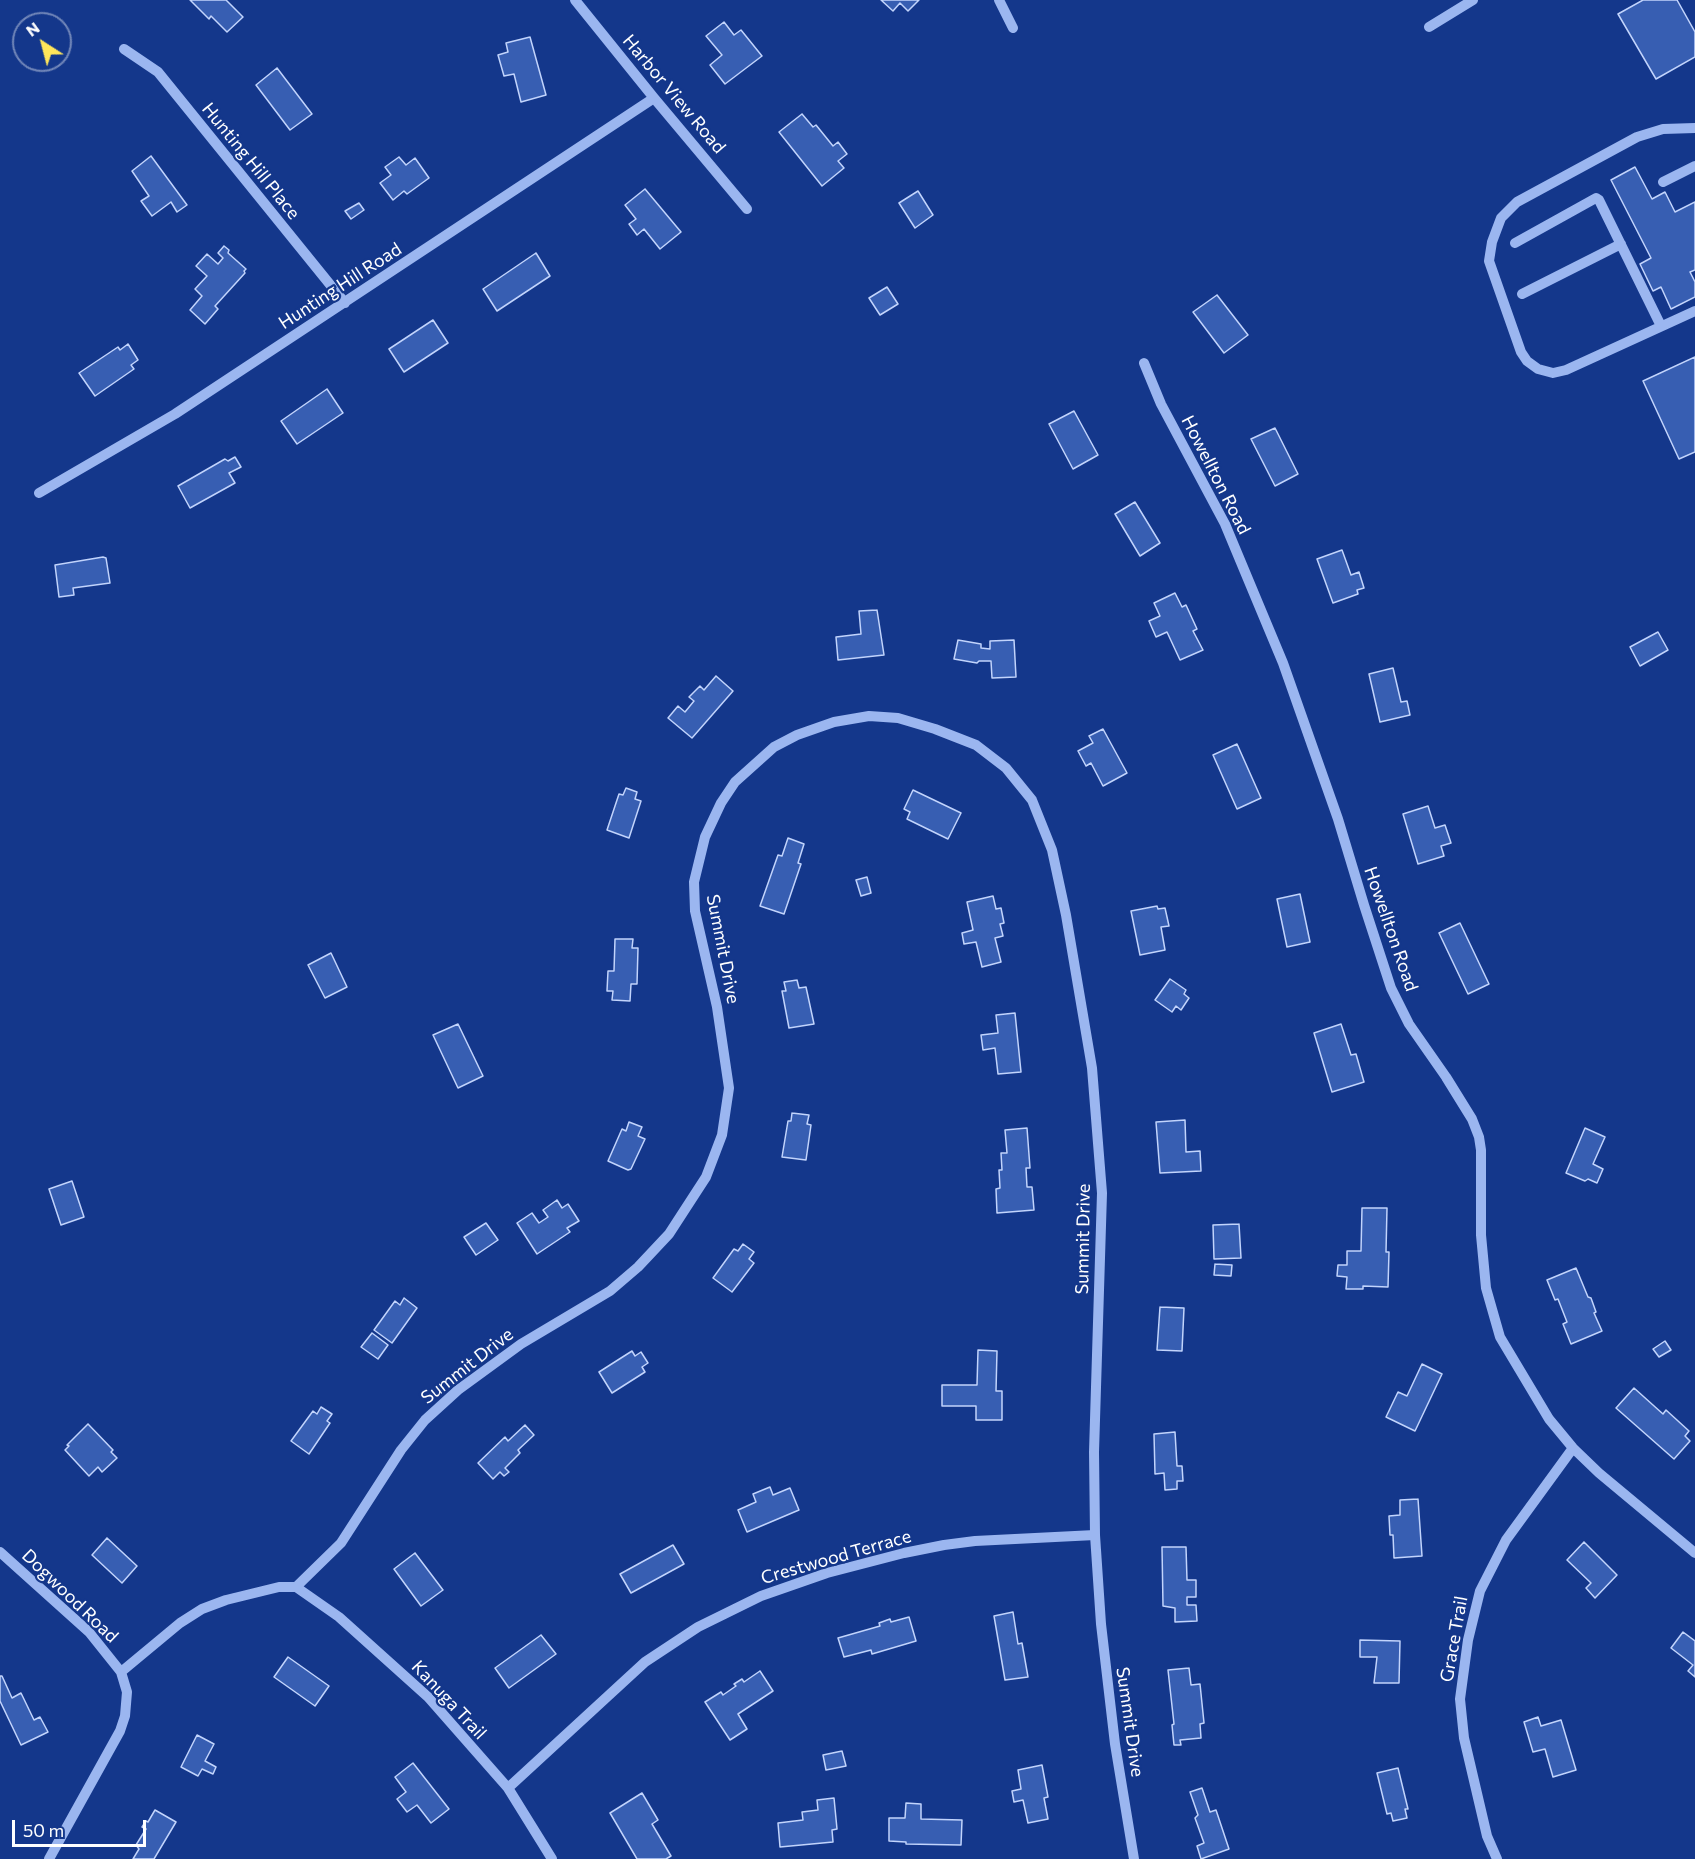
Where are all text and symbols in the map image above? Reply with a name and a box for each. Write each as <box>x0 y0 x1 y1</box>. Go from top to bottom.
north arrow <box>12 12 72 72</box>
text: N <box>22 17 43 40</box>
street label: Harbor View Road <box>618 30 730 158</box>
street label: Hunting Hill Place <box>197 98 305 224</box>
street label: Hunting Hill Road <box>275 238 405 334</box>
street label: Howellton Road <box>1177 412 1255 538</box>
street label: Howellton Road <box>1360 864 1422 994</box>
street label: Summit Drive <box>702 892 744 1006</box>
street label: Summit Drive <box>1071 1183 1095 1295</box>
street label: Summit Drive <box>417 1323 517 1409</box>
street label: Crestwood Terrace <box>758 1525 914 1589</box>
street label: Dogwood Road <box>17 1545 123 1647</box>
street label: Grace Trail <box>1436 1594 1472 1684</box>
street label: Kanuga Trail <box>407 1656 491 1744</box>
street label: Summit Drive <box>1112 1666 1148 1778</box>
scale bar <box>15 1808 148 1846</box>
text: 50 m <box>23 1819 64 1841</box>

